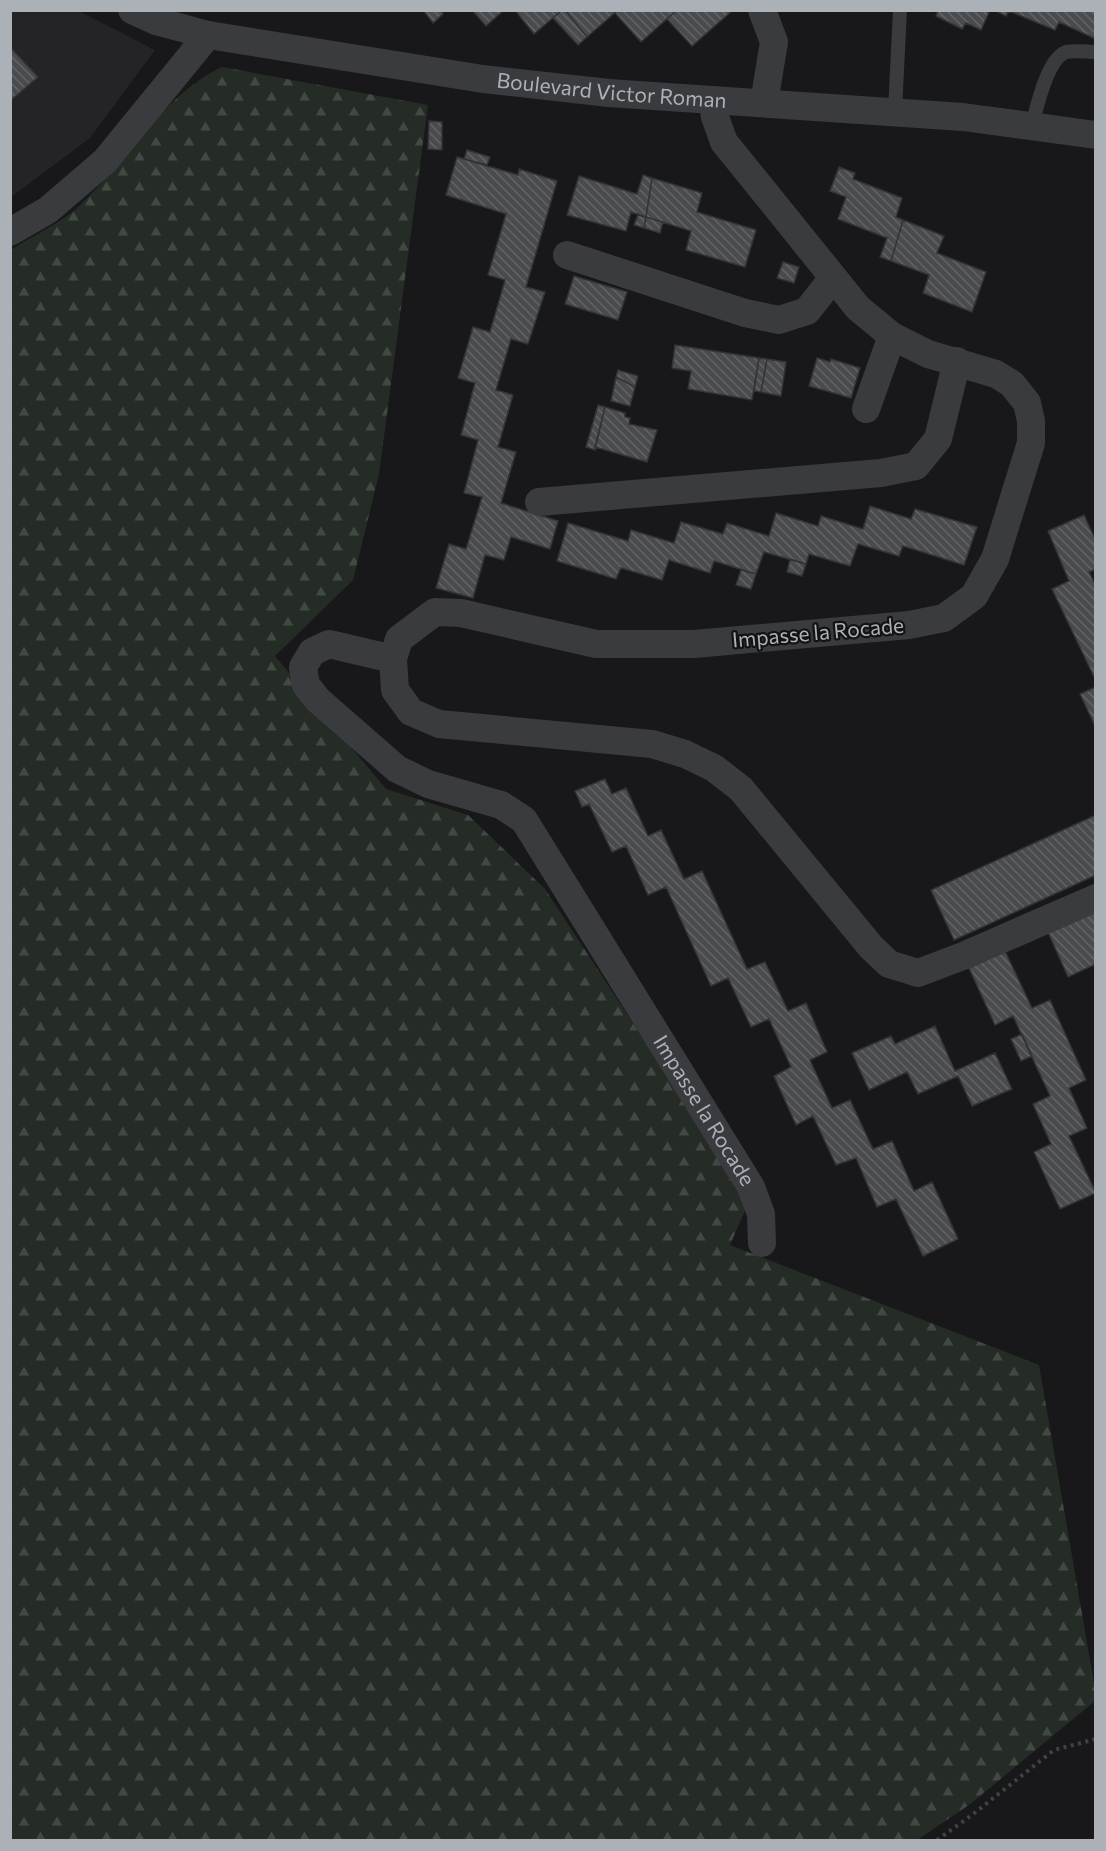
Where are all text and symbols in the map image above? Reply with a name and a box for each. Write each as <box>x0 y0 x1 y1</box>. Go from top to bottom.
street label: Boulevard Victor Roman <box>496 67 728 112</box>
street label: Impasse la Rocade <box>731 612 905 651</box>
street label: Impasse la Rocade <box>649 1030 761 1190</box>

